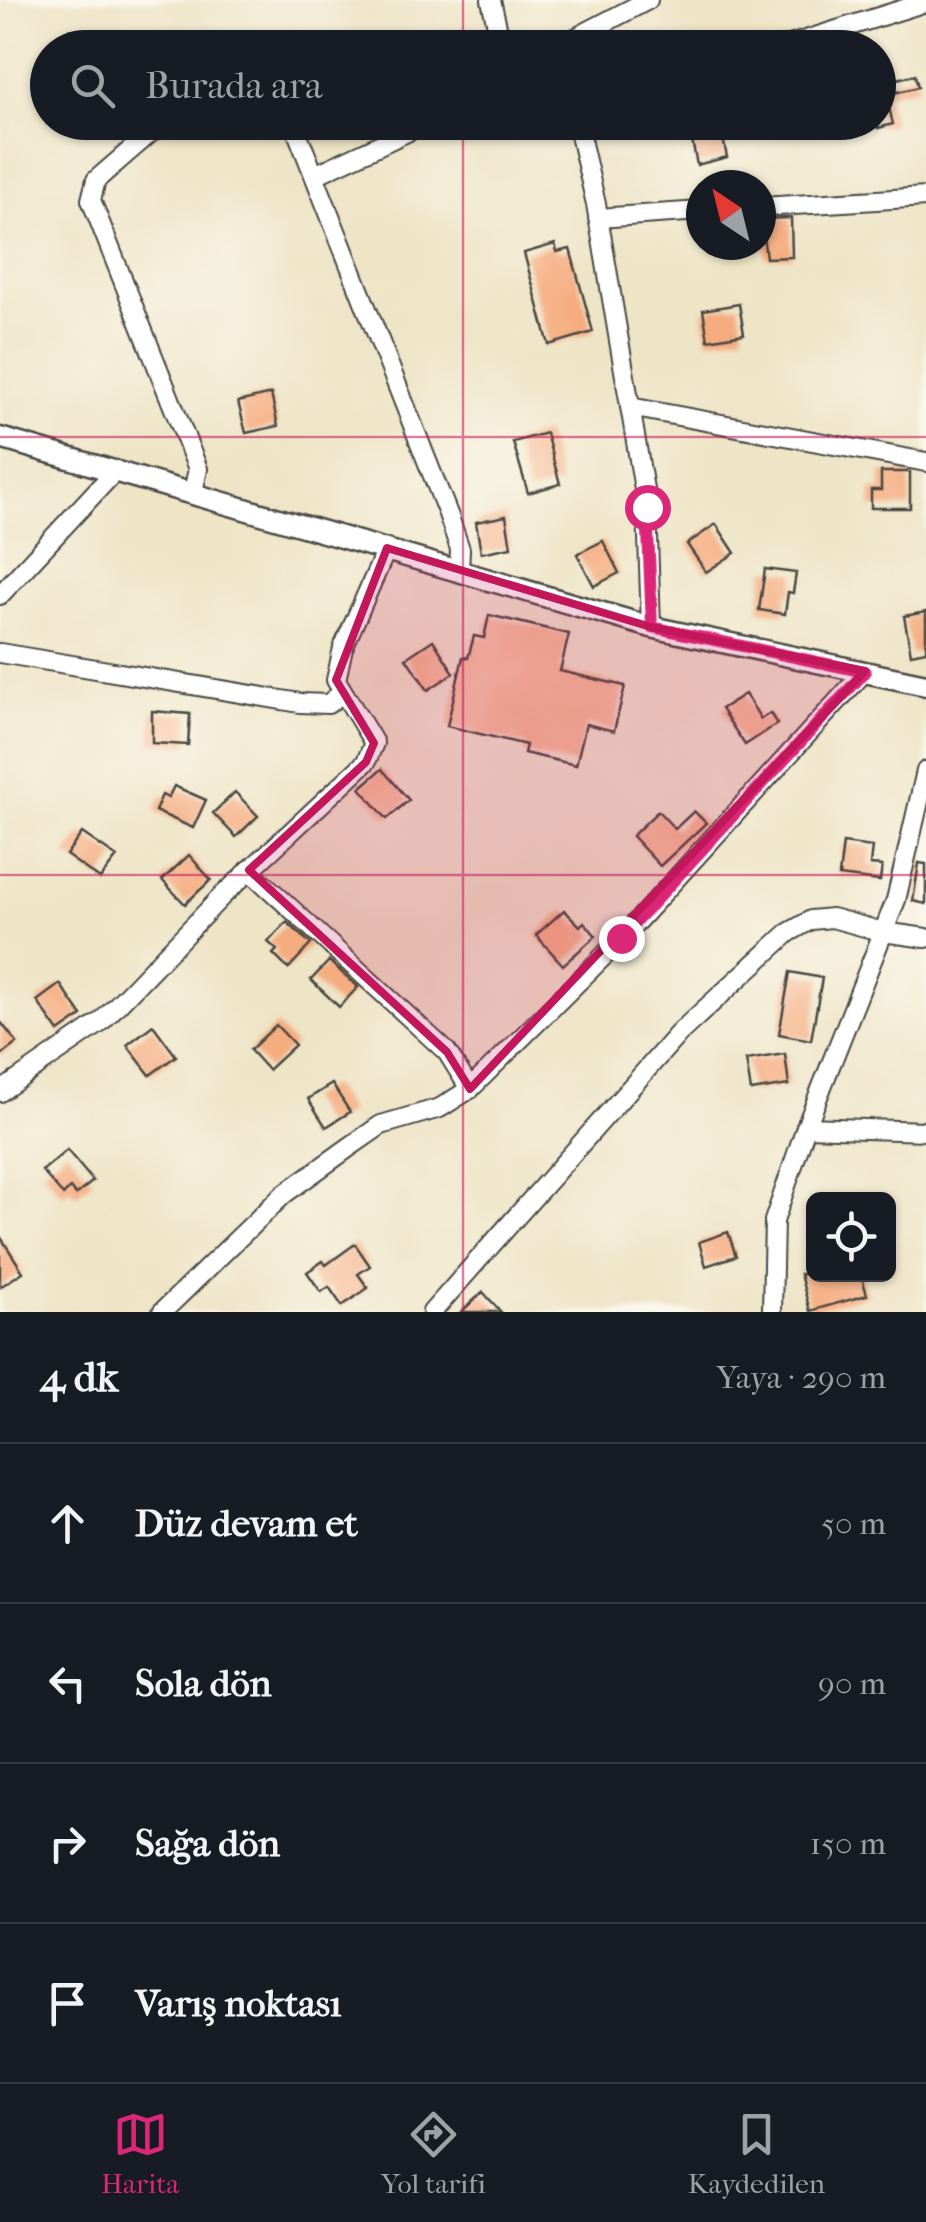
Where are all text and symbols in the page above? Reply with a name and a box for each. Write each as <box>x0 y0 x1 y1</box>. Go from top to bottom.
search box <box>30 30 896 140</box>
icon: search <box>65 58 120 113</box>
text: Burada ara <box>145 63 323 108</box>
north arrow <box>686 170 776 260</box>
route start <box>625 485 671 531</box>
route end <box>599 916 645 962</box>
map controls <box>806 1192 896 1282</box>
button: locate <box>806 1192 896 1282</box>
text: 4 dk <box>40 1353 118 1402</box>
text: Yaya · 290 m <box>716 1359 886 1396</box>
icon: ahead <box>40 1496 95 1551</box>
text: Düz devam et <box>135 1501 358 1546</box>
text: 50 m <box>821 1505 886 1542</box>
icon: left <box>40 1656 95 1711</box>
text: Sola dön <box>135 1661 272 1706</box>
text: 90 m <box>818 1665 886 1702</box>
icon: right <box>40 1816 95 1871</box>
text: Sağa dön <box>135 1821 280 1866</box>
text: 150 m <box>810 1825 886 1862</box>
icon: arrive <box>40 1976 95 2031</box>
text: Varış noktası <box>135 1981 341 2026</box>
tab: Harita <box>101 2107 179 2200</box>
tab: Yol tarifi <box>381 2107 486 2200</box>
tab: Kaydedilen <box>688 2107 825 2200</box>

